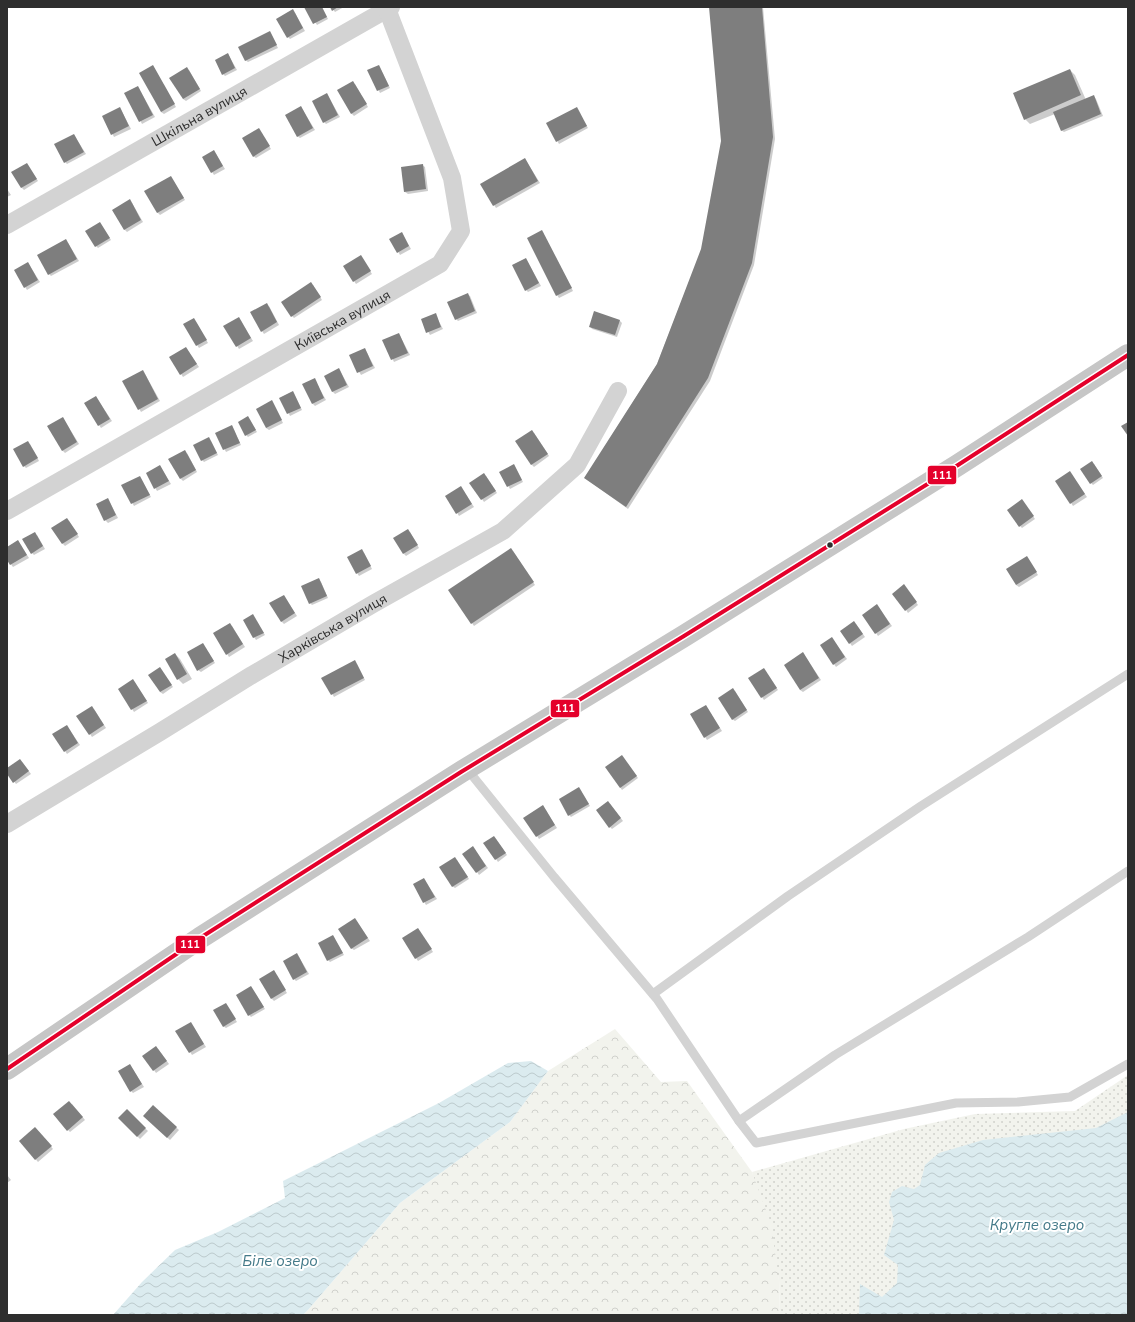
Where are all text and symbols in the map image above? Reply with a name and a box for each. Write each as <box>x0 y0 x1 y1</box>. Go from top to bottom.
street label: Шкільна вулиця <box>148 81 250 151</box>
street label: Київська вулиця <box>291 285 394 355</box>
line badge: 111 <box>927 465 957 485</box>
text: 111 <box>932 468 952 483</box>
unlabelled marker <box>825 540 835 550</box>
street label: Харківська вулиця <box>275 589 390 667</box>
line badge: 111 <box>550 699 580 718</box>
text: 111 <box>555 701 575 716</box>
line badge: 111 <box>175 935 206 954</box>
text: 111 <box>180 937 200 952</box>
water label: Кругле озеро <box>990 1215 1084 1235</box>
water label: Біле озеро <box>242 1251 318 1271</box>

